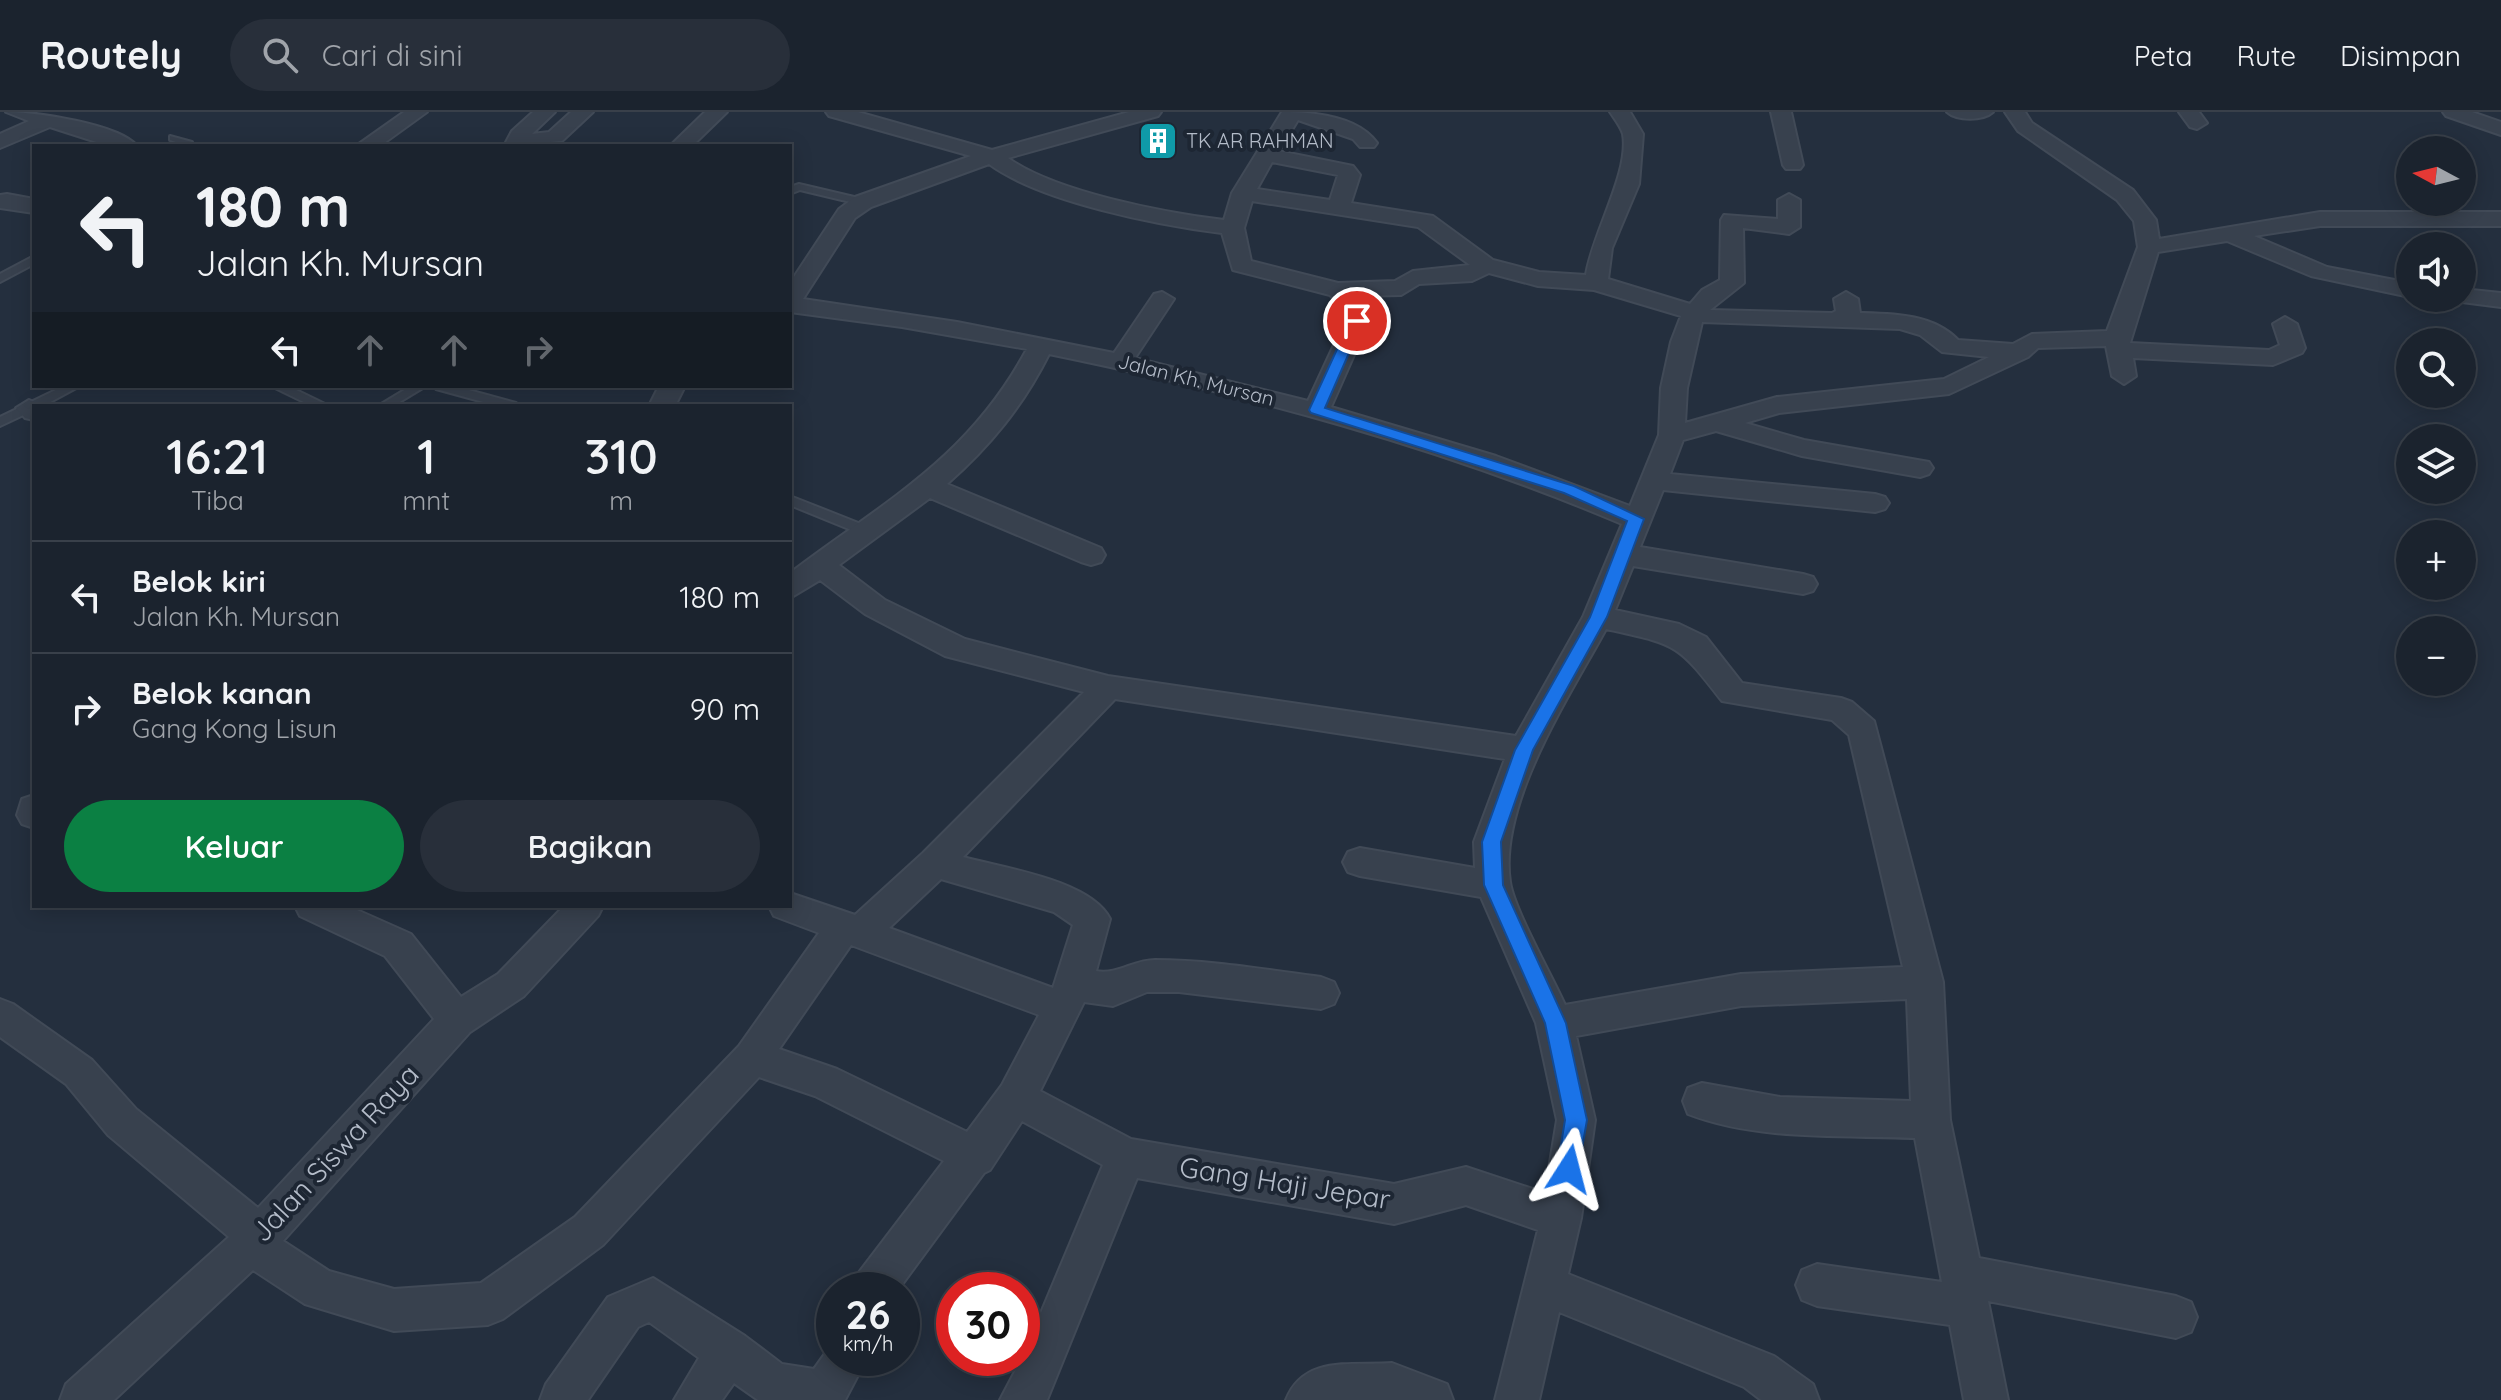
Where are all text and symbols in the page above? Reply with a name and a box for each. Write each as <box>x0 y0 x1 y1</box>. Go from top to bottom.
search box <box>230 19 790 91</box>
text: Routely <box>40 31 182 79</box>
icon: search <box>258 33 302 77</box>
text: Cari di sini <box>322 36 463 74</box>
text: Peta <box>2134 38 2193 73</box>
text: Rute <box>2237 38 2296 73</box>
text: Disimpan <box>2340 38 2461 73</box>
building icon: TK AR RAHMAN <box>1137 120 1179 162</box>
place label: TK AR RAHMAN <box>1186 128 1334 153</box>
north arrow <box>2396 136 2476 216</box>
map controls <box>2396 136 2476 696</box>
text: 180 m <box>196 171 350 241</box>
icon: left <box>64 176 168 280</box>
button: sound <box>2396 232 2476 312</box>
text: Jalan Kh. Mursan <box>196 240 484 285</box>
pin <box>1323 287 1391 355</box>
icon: arrive <box>1335 299 1379 343</box>
icon: left <box>264 328 308 372</box>
icon: ahead <box>348 328 392 372</box>
icon: ahead <box>432 328 476 372</box>
icon: right <box>516 328 560 372</box>
button: search <box>2396 328 2476 408</box>
street label: Jalan Kh. Mursan <box>1115 348 1277 411</box>
button: layers <box>2396 424 2476 504</box>
text: 16:21 <box>166 426 268 486</box>
text: 1 <box>417 426 436 486</box>
text: 310 <box>584 426 658 486</box>
text: Tiba <box>191 484 244 517</box>
text: mnt <box>403 484 450 517</box>
text: m <box>609 484 633 517</box>
button: + <box>2396 520 2476 600</box>
text: Belok kiri <box>132 562 266 600</box>
icon: left <box>64 575 108 619</box>
text: 180 m <box>679 578 760 616</box>
text: Jalan Kh. Mursan <box>132 600 340 633</box>
button: − <box>2396 616 2476 696</box>
text: Belok kanan <box>132 674 312 712</box>
icon: right <box>64 687 108 731</box>
text: 90 m <box>690 690 760 728</box>
text: Gang Kong Lisun <box>132 712 337 745</box>
button: Keluar <box>64 800 404 892</box>
button: Bagikan <box>420 800 760 892</box>
street label: Jalan Siswa Raya <box>244 1057 426 1249</box>
position arrow <box>1527 1127 1611 1211</box>
street label: Gang Haji Jepar <box>1177 1149 1393 1216</box>
speed limit sign: 30 <box>936 1272 1040 1376</box>
text: 26 <box>846 1289 890 1339</box>
text: km/h <box>843 1331 893 1356</box>

